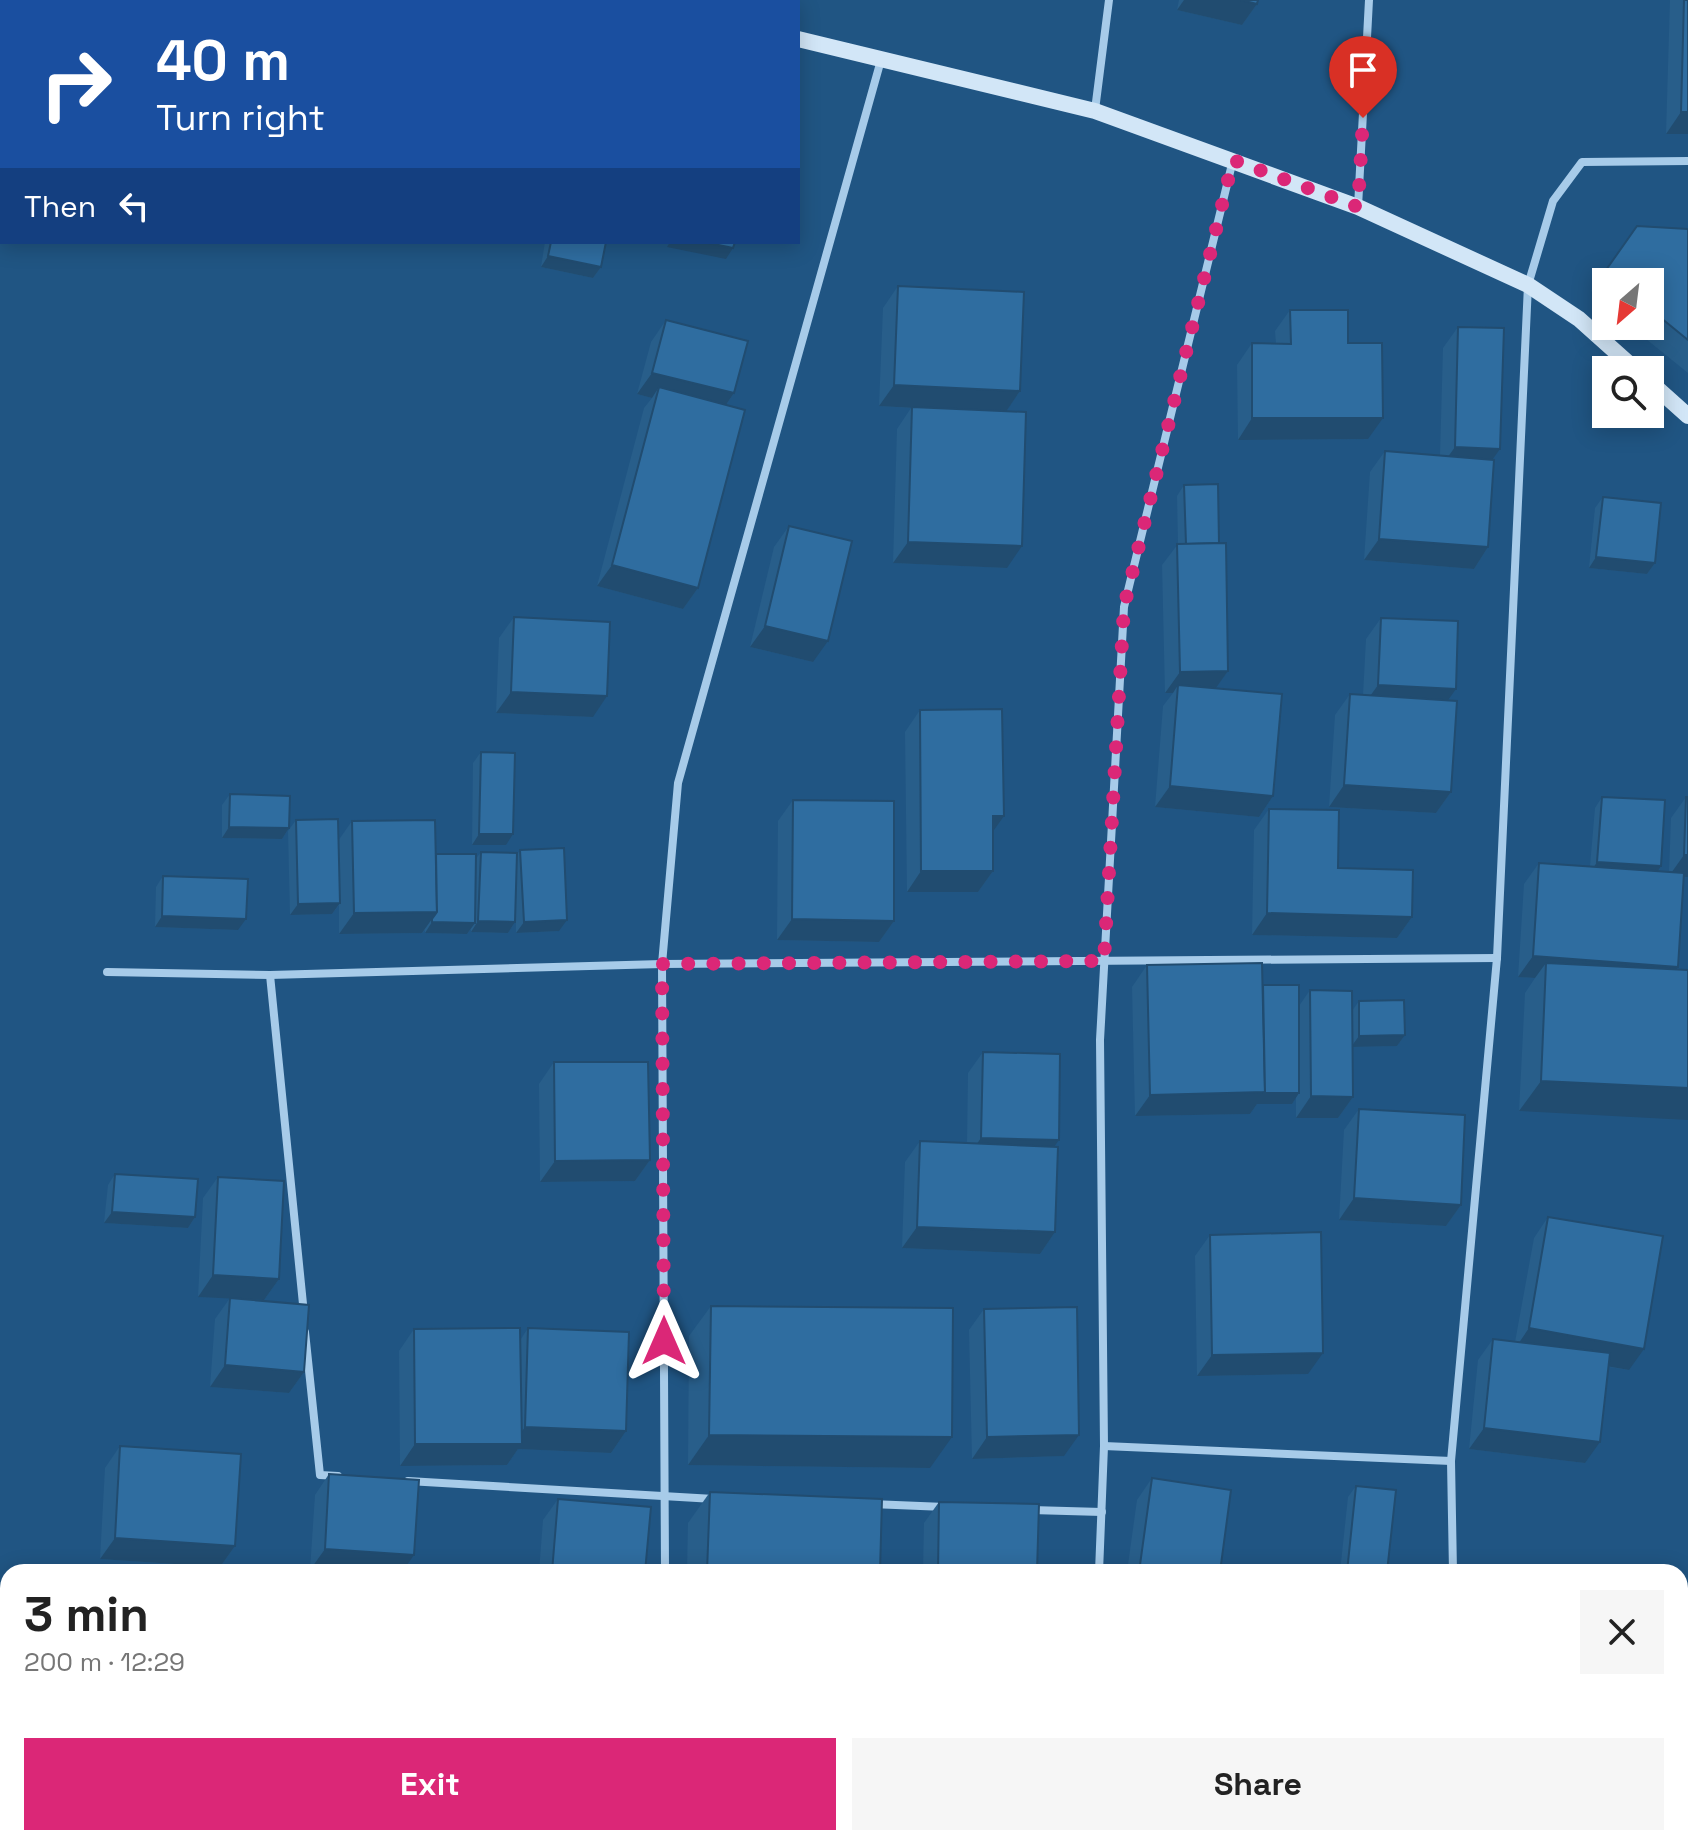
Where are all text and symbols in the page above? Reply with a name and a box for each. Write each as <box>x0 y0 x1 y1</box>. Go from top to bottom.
text: 40 m <box>156 25 290 96</box>
icon: right <box>24 32 128 136</box>
pin <box>1329 36 1397 118</box>
icon: arrive <box>1341 48 1385 92</box>
text: Turn right <box>156 95 325 141</box>
icon: left <box>112 184 156 228</box>
text: Then <box>24 187 96 226</box>
north arrow <box>1592 268 1664 340</box>
map controls <box>1592 268 1664 428</box>
button: search <box>1592 356 1664 428</box>
position arrow <box>622 1299 706 1383</box>
text: 3 min <box>24 1584 149 1645</box>
button: close <box>1580 1590 1664 1674</box>
text: 200 m · 12:29 <box>24 1645 185 1679</box>
button: Exit <box>24 1738 836 1830</box>
button: Share <box>852 1738 1664 1830</box>

